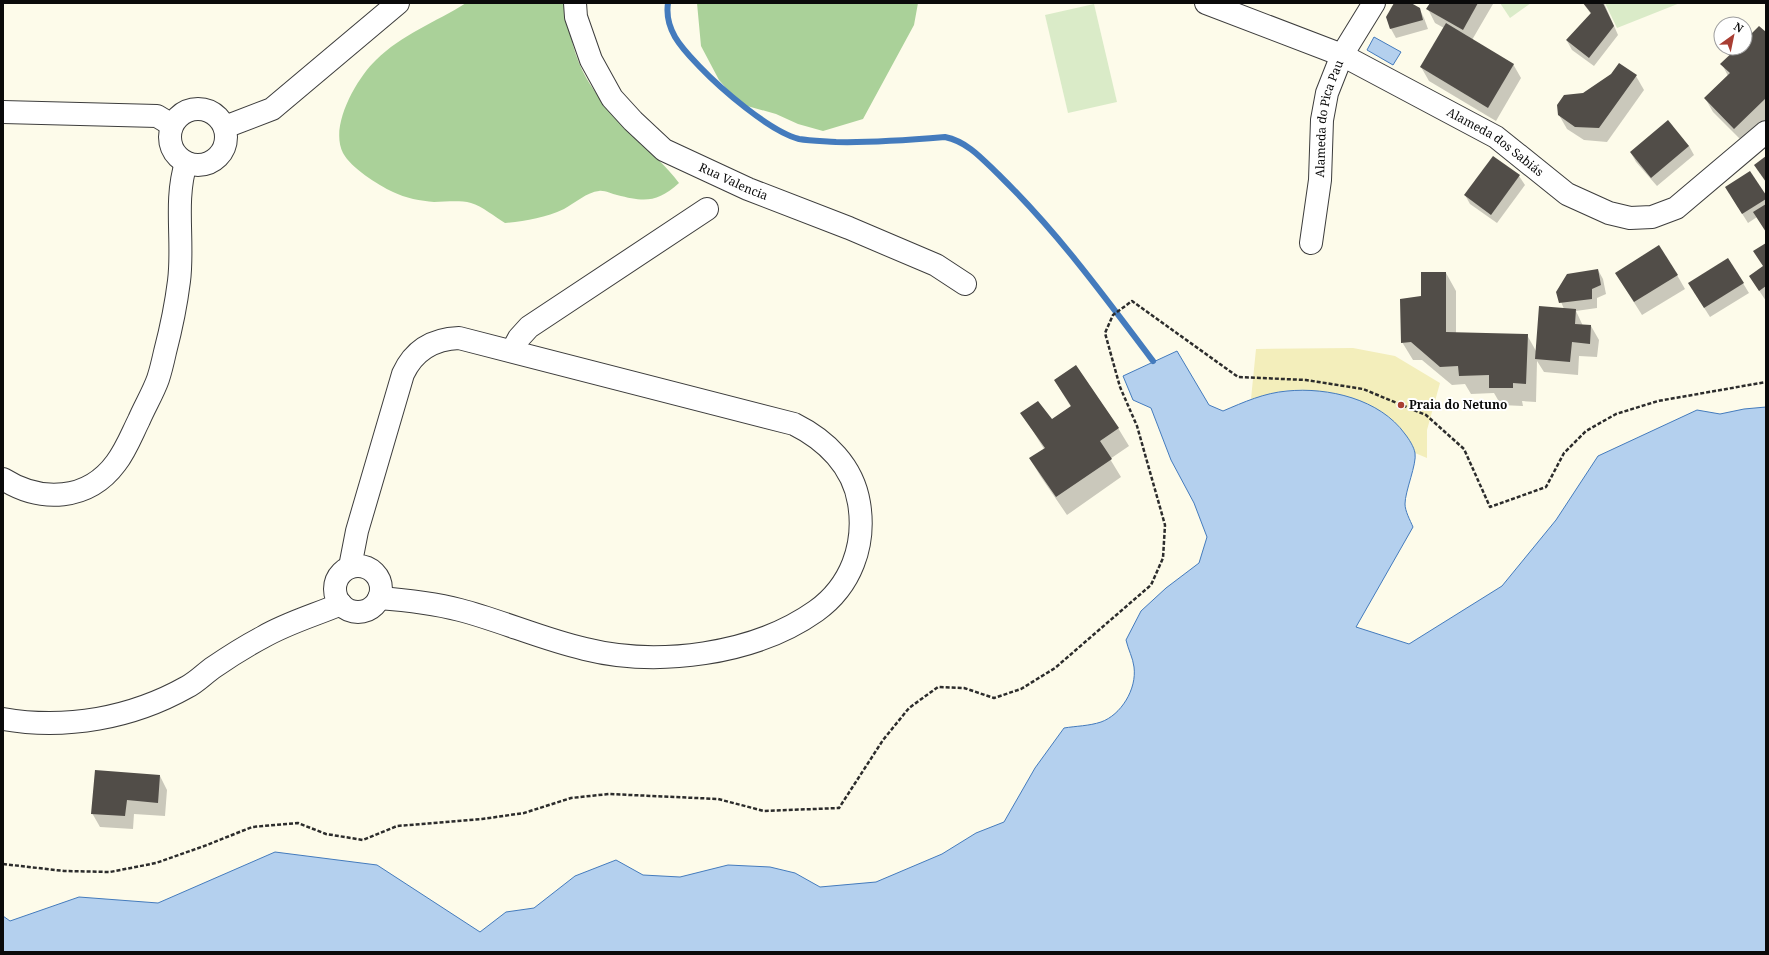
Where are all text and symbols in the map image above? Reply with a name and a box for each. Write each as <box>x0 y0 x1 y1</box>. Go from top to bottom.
north arrow <box>1713 16 1753 56</box>
text: N <box>1731 19 1747 36</box>
street label: Alameda do Pica Pau <box>1311 57 1347 178</box>
street label: Alameda dos Sabiás <box>1444 103 1547 180</box>
street label: Rua Valencia <box>696 158 771 204</box>
place label: Praia do Netuno <box>1409 396 1507 413</box>
marker: Praia do Netuno <box>1396 400 1406 410</box>

